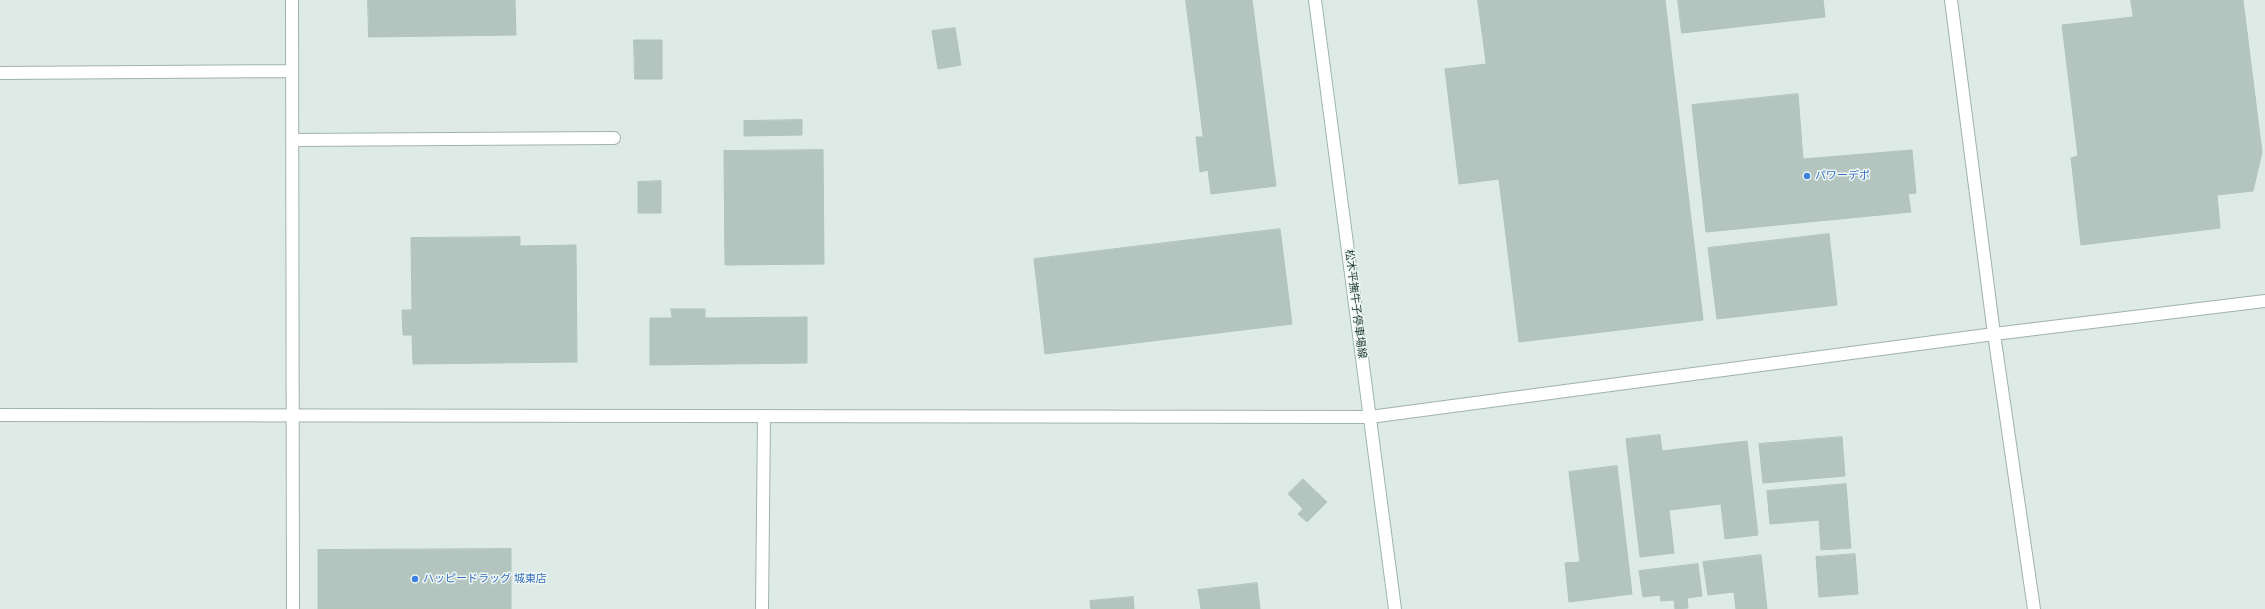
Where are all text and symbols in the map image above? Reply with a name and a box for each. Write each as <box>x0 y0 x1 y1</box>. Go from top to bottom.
place label: パワーデポ <box>1815 169 1870 183</box>
marker: パワーデポ <box>1802 171 1812 181</box>
street label: 松木平撫牛子停車場線 <box>1342 249 1368 359</box>
place label: ハッピードラッグ 城東店 <box>423 572 547 586</box>
marker: ハッピードラッグ 城東店 <box>410 574 420 584</box>

